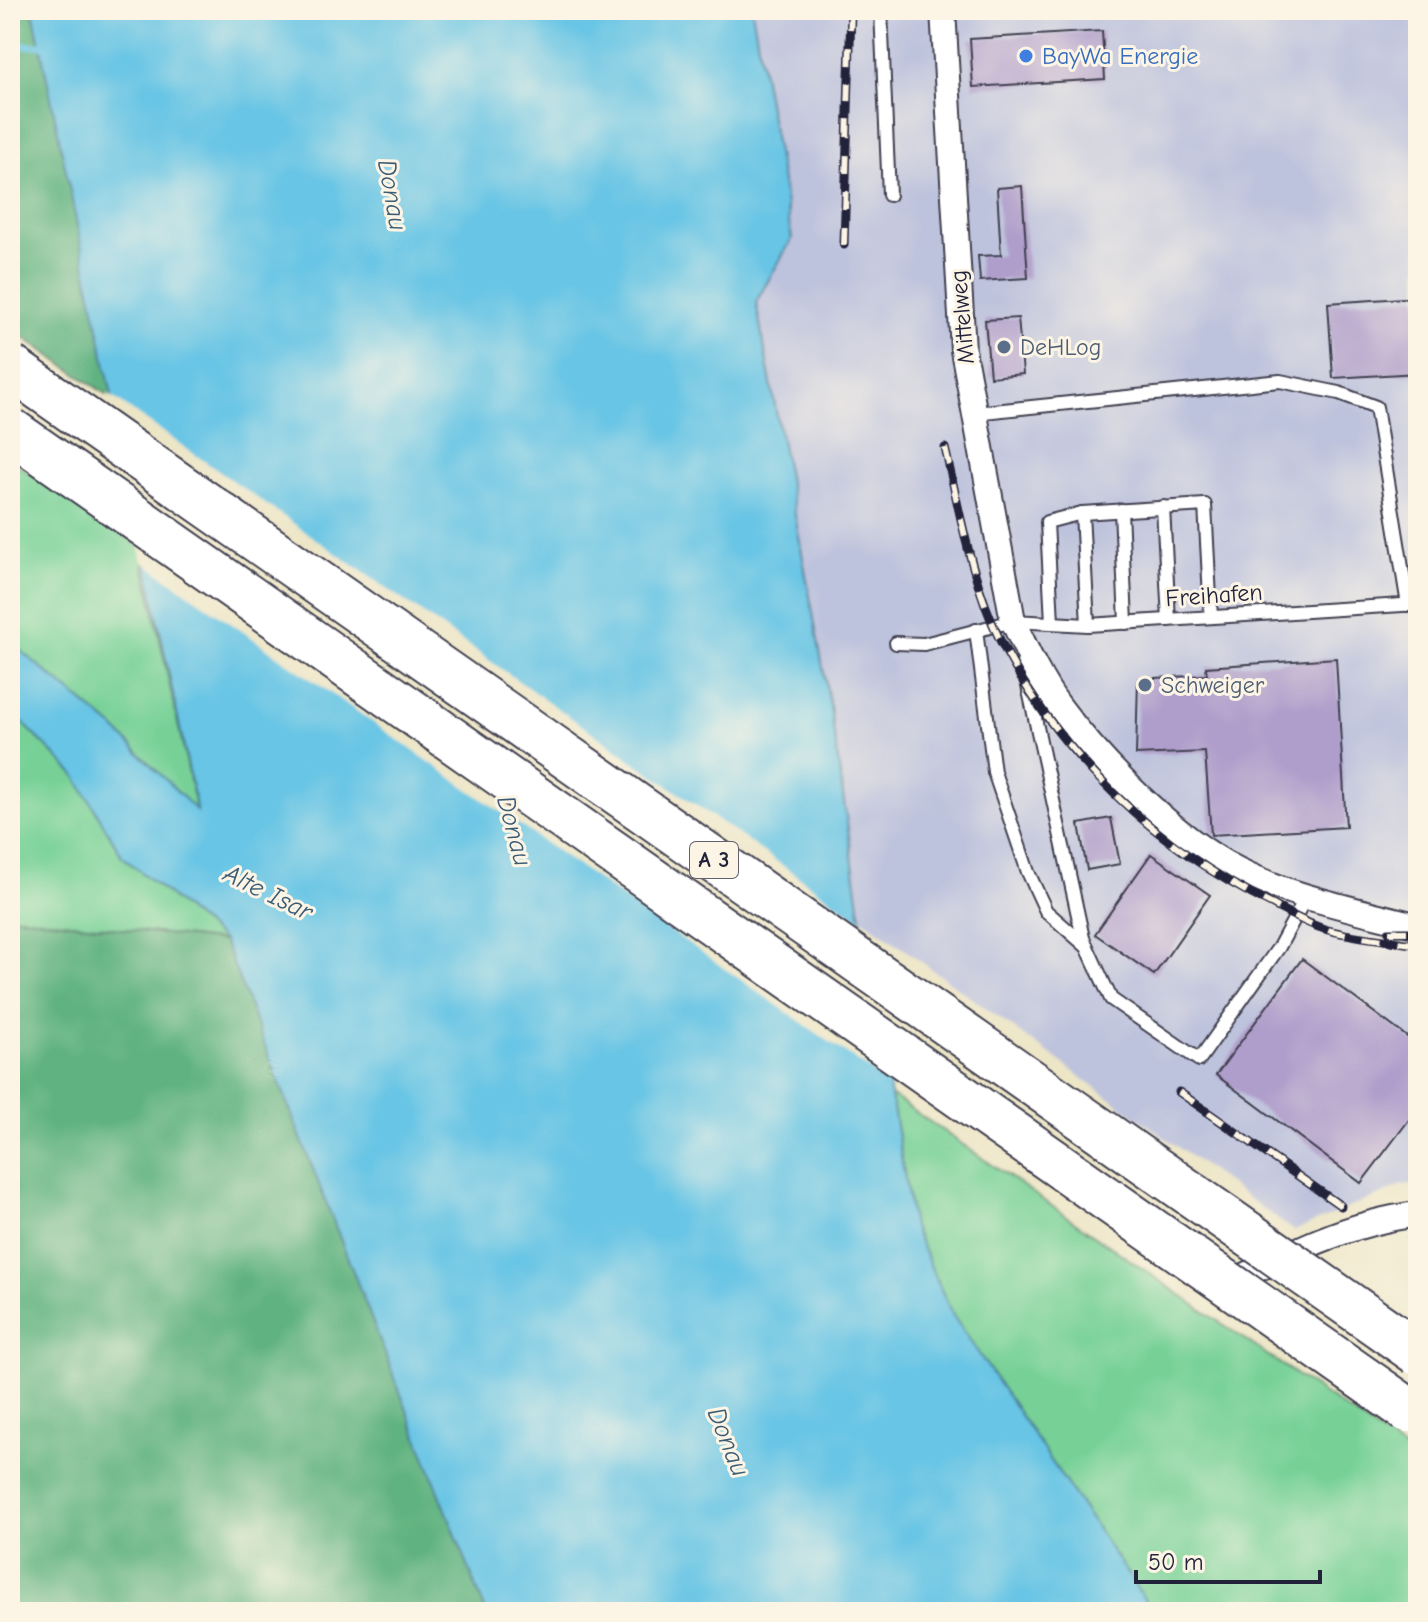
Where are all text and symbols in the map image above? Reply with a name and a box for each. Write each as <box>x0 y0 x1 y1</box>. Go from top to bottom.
place label: BayWa Energie <box>1042 42 1198 70</box>
marker: BayWa Energie <box>1017 47 1035 65</box>
water label: Donau <box>371 157 413 233</box>
street label: Mittelweg <box>944 269 980 365</box>
place label: DeHLog <box>1020 333 1101 361</box>
marker: DeHLog <box>995 338 1013 356</box>
street label: Freihafen <box>1165 578 1263 612</box>
place label: Schweiger <box>1161 671 1265 699</box>
marker: Schweiger <box>1136 676 1154 694</box>
water label: Donau <box>490 793 538 869</box>
road number: A 3 <box>690 842 738 878</box>
water label: Alte Isar <box>218 858 319 928</box>
water label: Donau <box>701 1403 755 1481</box>
scale bar <box>1136 1534 1320 1584</box>
text: 50 m <box>1148 1548 1204 1576</box>

